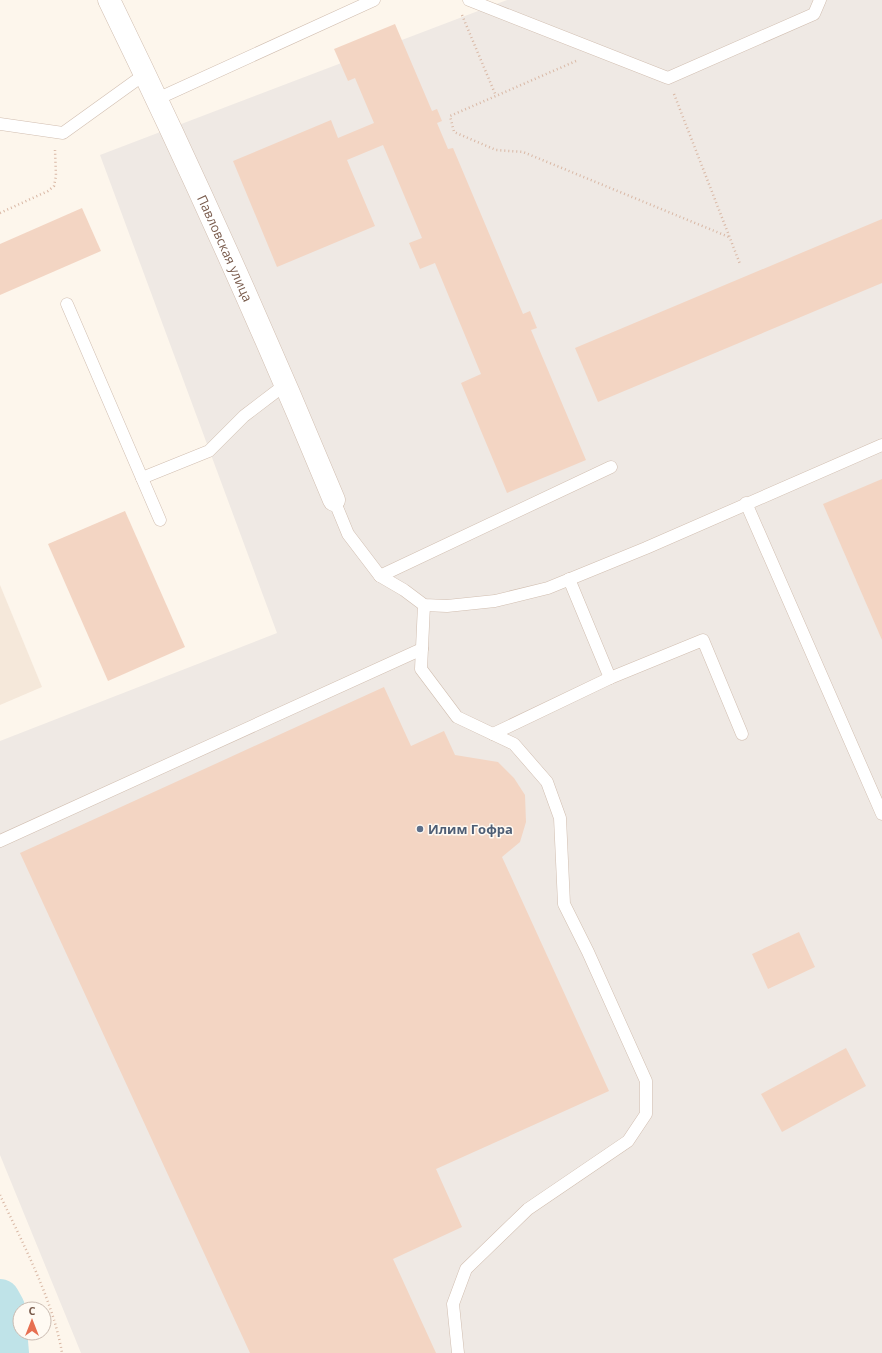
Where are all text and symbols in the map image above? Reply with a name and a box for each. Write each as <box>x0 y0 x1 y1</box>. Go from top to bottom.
street label: Павловская улица <box>193 192 257 304</box>
place label: Илим Гофра <box>428 820 513 838</box>
marker: Илим Гофра <box>415 824 425 834</box>
north arrow <box>12 1301 52 1341</box>
text: С <box>28 1303 36 1318</box>

